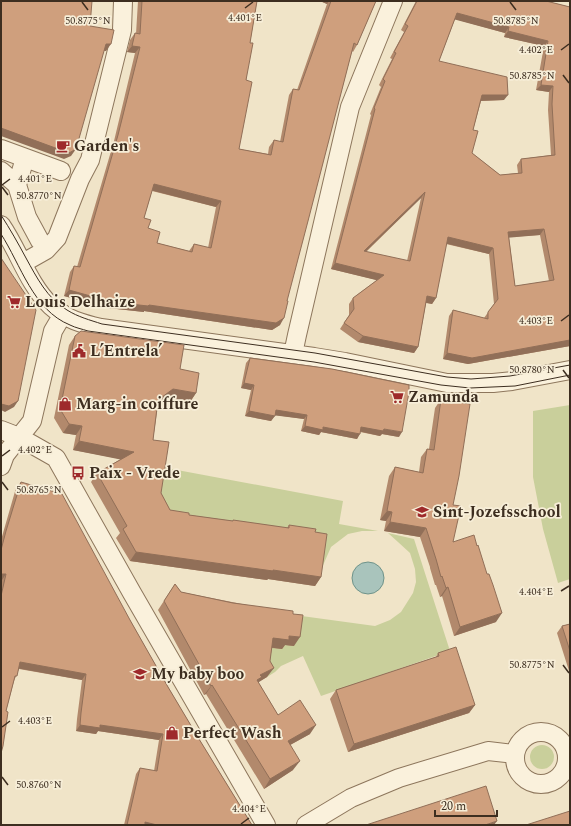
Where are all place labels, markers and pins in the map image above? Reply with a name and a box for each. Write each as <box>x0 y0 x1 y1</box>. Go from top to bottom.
place label: Garden's <box>74 134 139 158</box>
cafe icon: Garden's <box>55 138 71 154</box>
place label: Louis Delhaize <box>25 290 135 314</box>
supermarket icon: Louis Delhaize <box>6 294 22 310</box>
place label: L’Entrela’ <box>90 339 162 363</box>
public building icon: L’Entrela’ <box>71 343 87 359</box>
place label: Zamunda <box>408 385 480 409</box>
supermarket icon: Zamunda <box>389 389 405 405</box>
place label: Marg-in coiffure <box>76 392 198 416</box>
shop icon: Marg-in coiffure <box>57 396 73 412</box>
place label: Paix - Vrede <box>89 461 180 485</box>
bus stop icon: Paix - Vrede <box>70 465 86 481</box>
place label: Sint-Jozefsschool <box>433 500 561 524</box>
school or university icon: Sint-Jozefsschool <box>414 504 430 520</box>
place label: My baby boo <box>151 662 245 686</box>
school or university icon: My baby boo <box>132 666 148 682</box>
place label: Perfect Wash <box>183 721 282 745</box>
shop icon: Perfect Wash <box>164 725 180 741</box>

